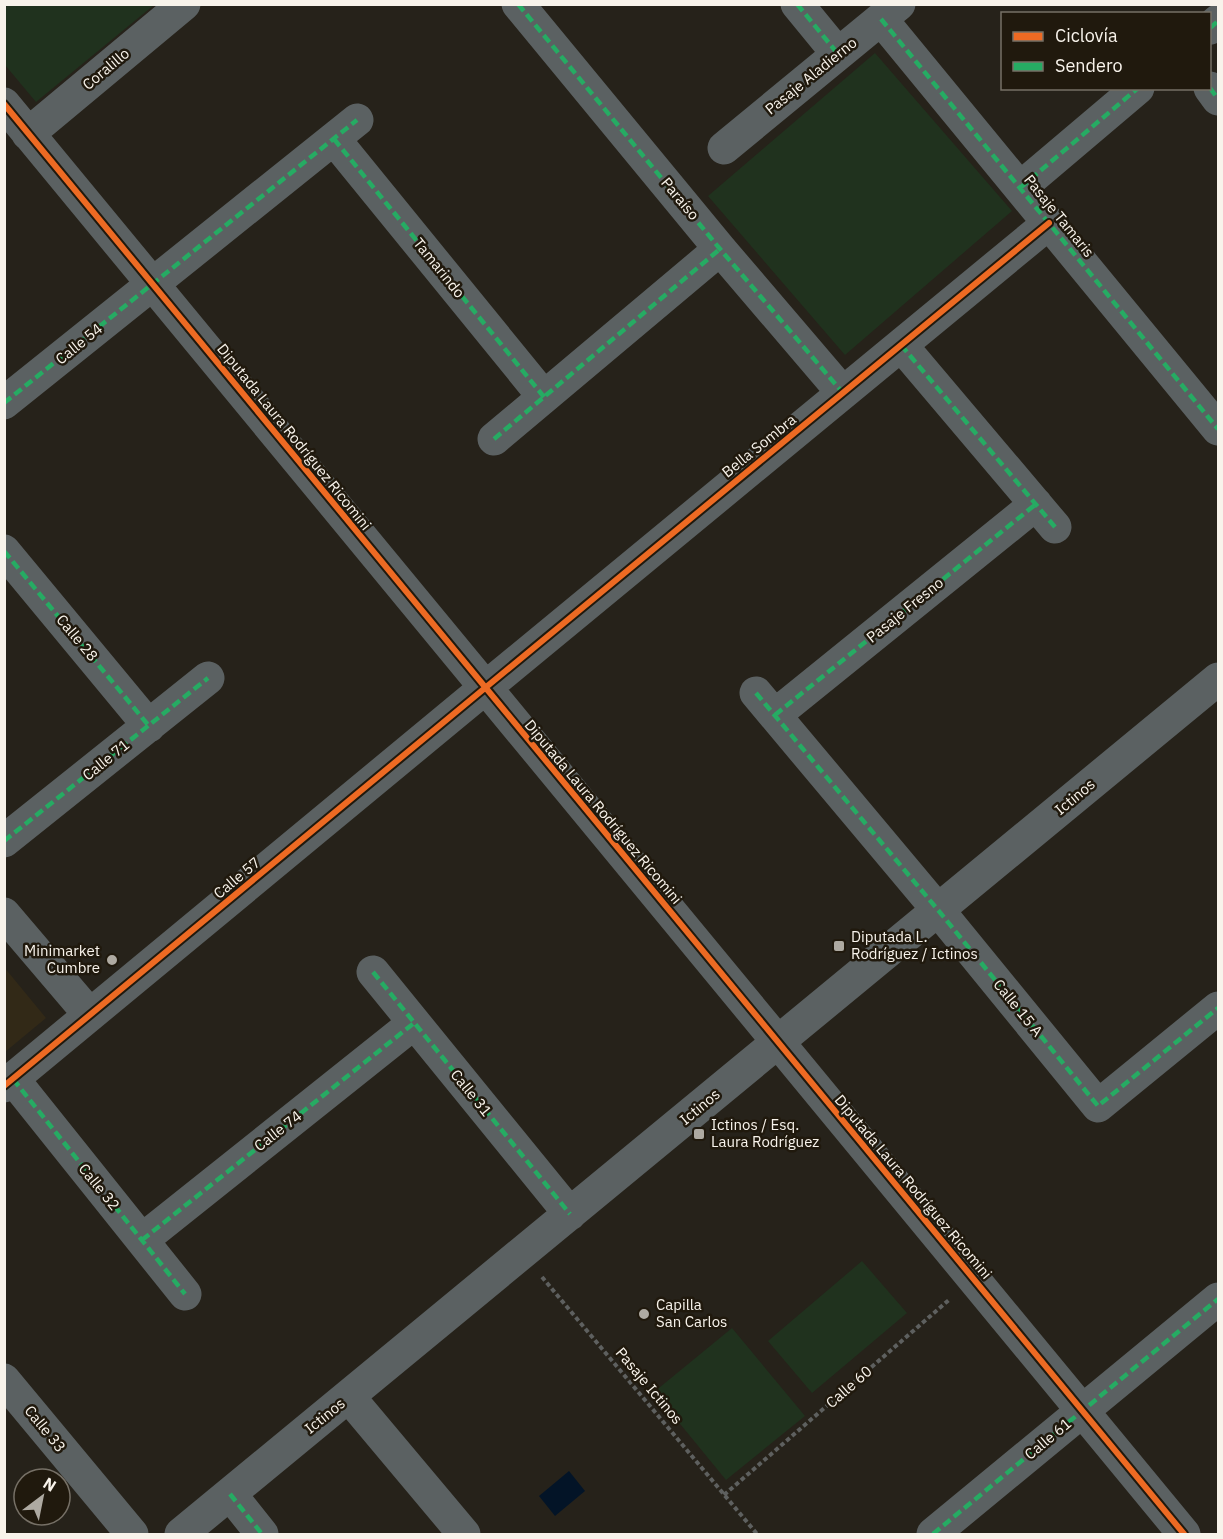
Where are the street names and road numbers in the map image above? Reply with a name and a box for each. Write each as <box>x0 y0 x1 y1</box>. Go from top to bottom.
street label: Pasaje Aladierno <box>761 33 860 118</box>
street label: Coralillo <box>78 44 133 94</box>
street label: Pasaje Tamaris <box>1020 170 1099 261</box>
street label: Paraíso <box>657 173 704 224</box>
street label: Tamarindo <box>409 234 469 301</box>
street label: Calle 54 <box>51 319 106 368</box>
street label: Diputada Laura Rodríguez Ricomini <box>213 340 376 534</box>
street label: Bella Sombra <box>718 410 800 481</box>
street label: Pasaje Fresno <box>862 573 947 647</box>
street label: Calle 28 <box>52 610 102 665</box>
street label: Diputada Laura Rodríguez Ricomini <box>521 716 686 908</box>
street label: Calle 71 <box>78 735 133 784</box>
street label: Ictinos <box>1051 774 1099 819</box>
street label: Calle 57 <box>209 853 264 903</box>
street label: Calle 15 A <box>990 975 1048 1041</box>
street label: Calle 31 <box>447 1065 496 1120</box>
street label: Ictinos <box>676 1084 724 1129</box>
street label: Diputada Laura Rodríguez Ricomini <box>831 1091 996 1283</box>
street label: Calle 74 <box>250 1106 305 1155</box>
street label: Calle 32 <box>75 1159 124 1214</box>
street label: Pasaje Ictinos <box>612 1343 687 1428</box>
street label: Calle 60 <box>822 1361 876 1412</box>
street label: Ictinos <box>301 1394 349 1438</box>
street label: Calle 33 <box>21 1401 70 1456</box>
street label: Calle 61 <box>1020 1414 1075 1464</box>

